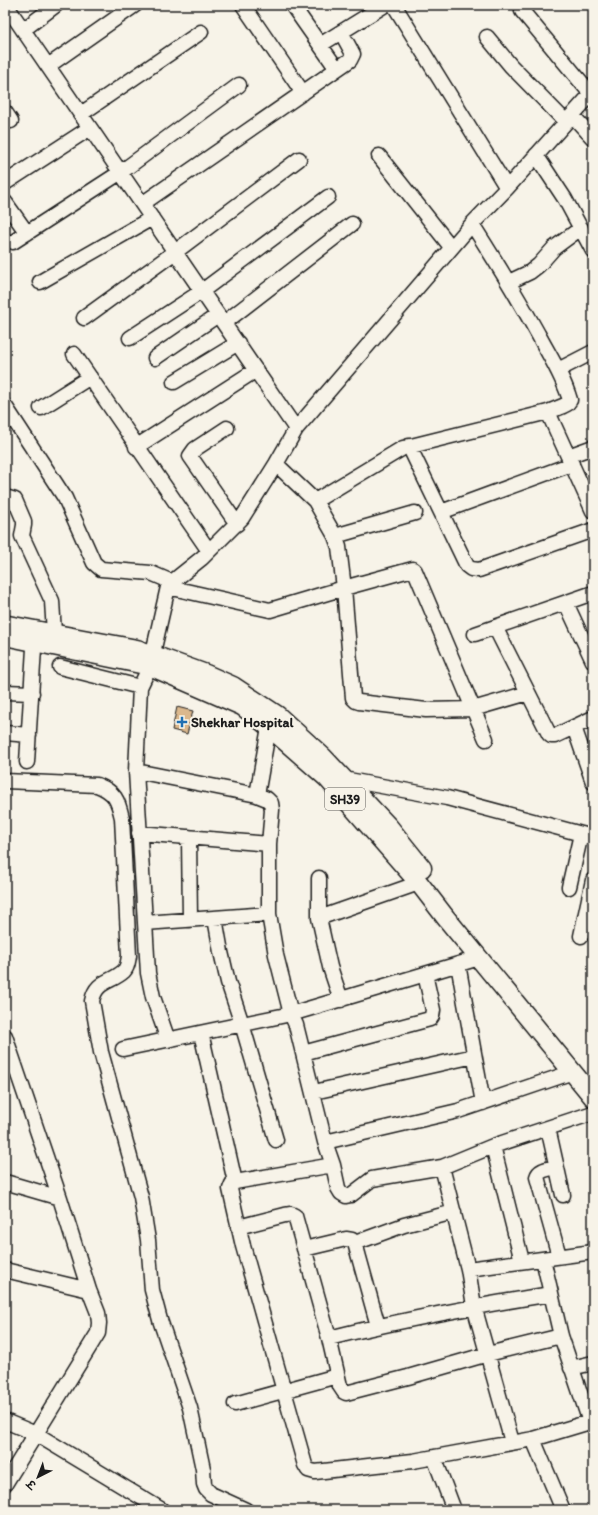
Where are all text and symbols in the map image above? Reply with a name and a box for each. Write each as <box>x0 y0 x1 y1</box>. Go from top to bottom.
place label: Shekhar Hospital <box>191 714 294 731</box>
marker: Shekhar Hospital <box>176 716 188 728</box>
road number: SH39 <box>325 788 365 810</box>
north arrow <box>18 1457 58 1497</box>
text: उ <box>23 1476 39 1492</box>

